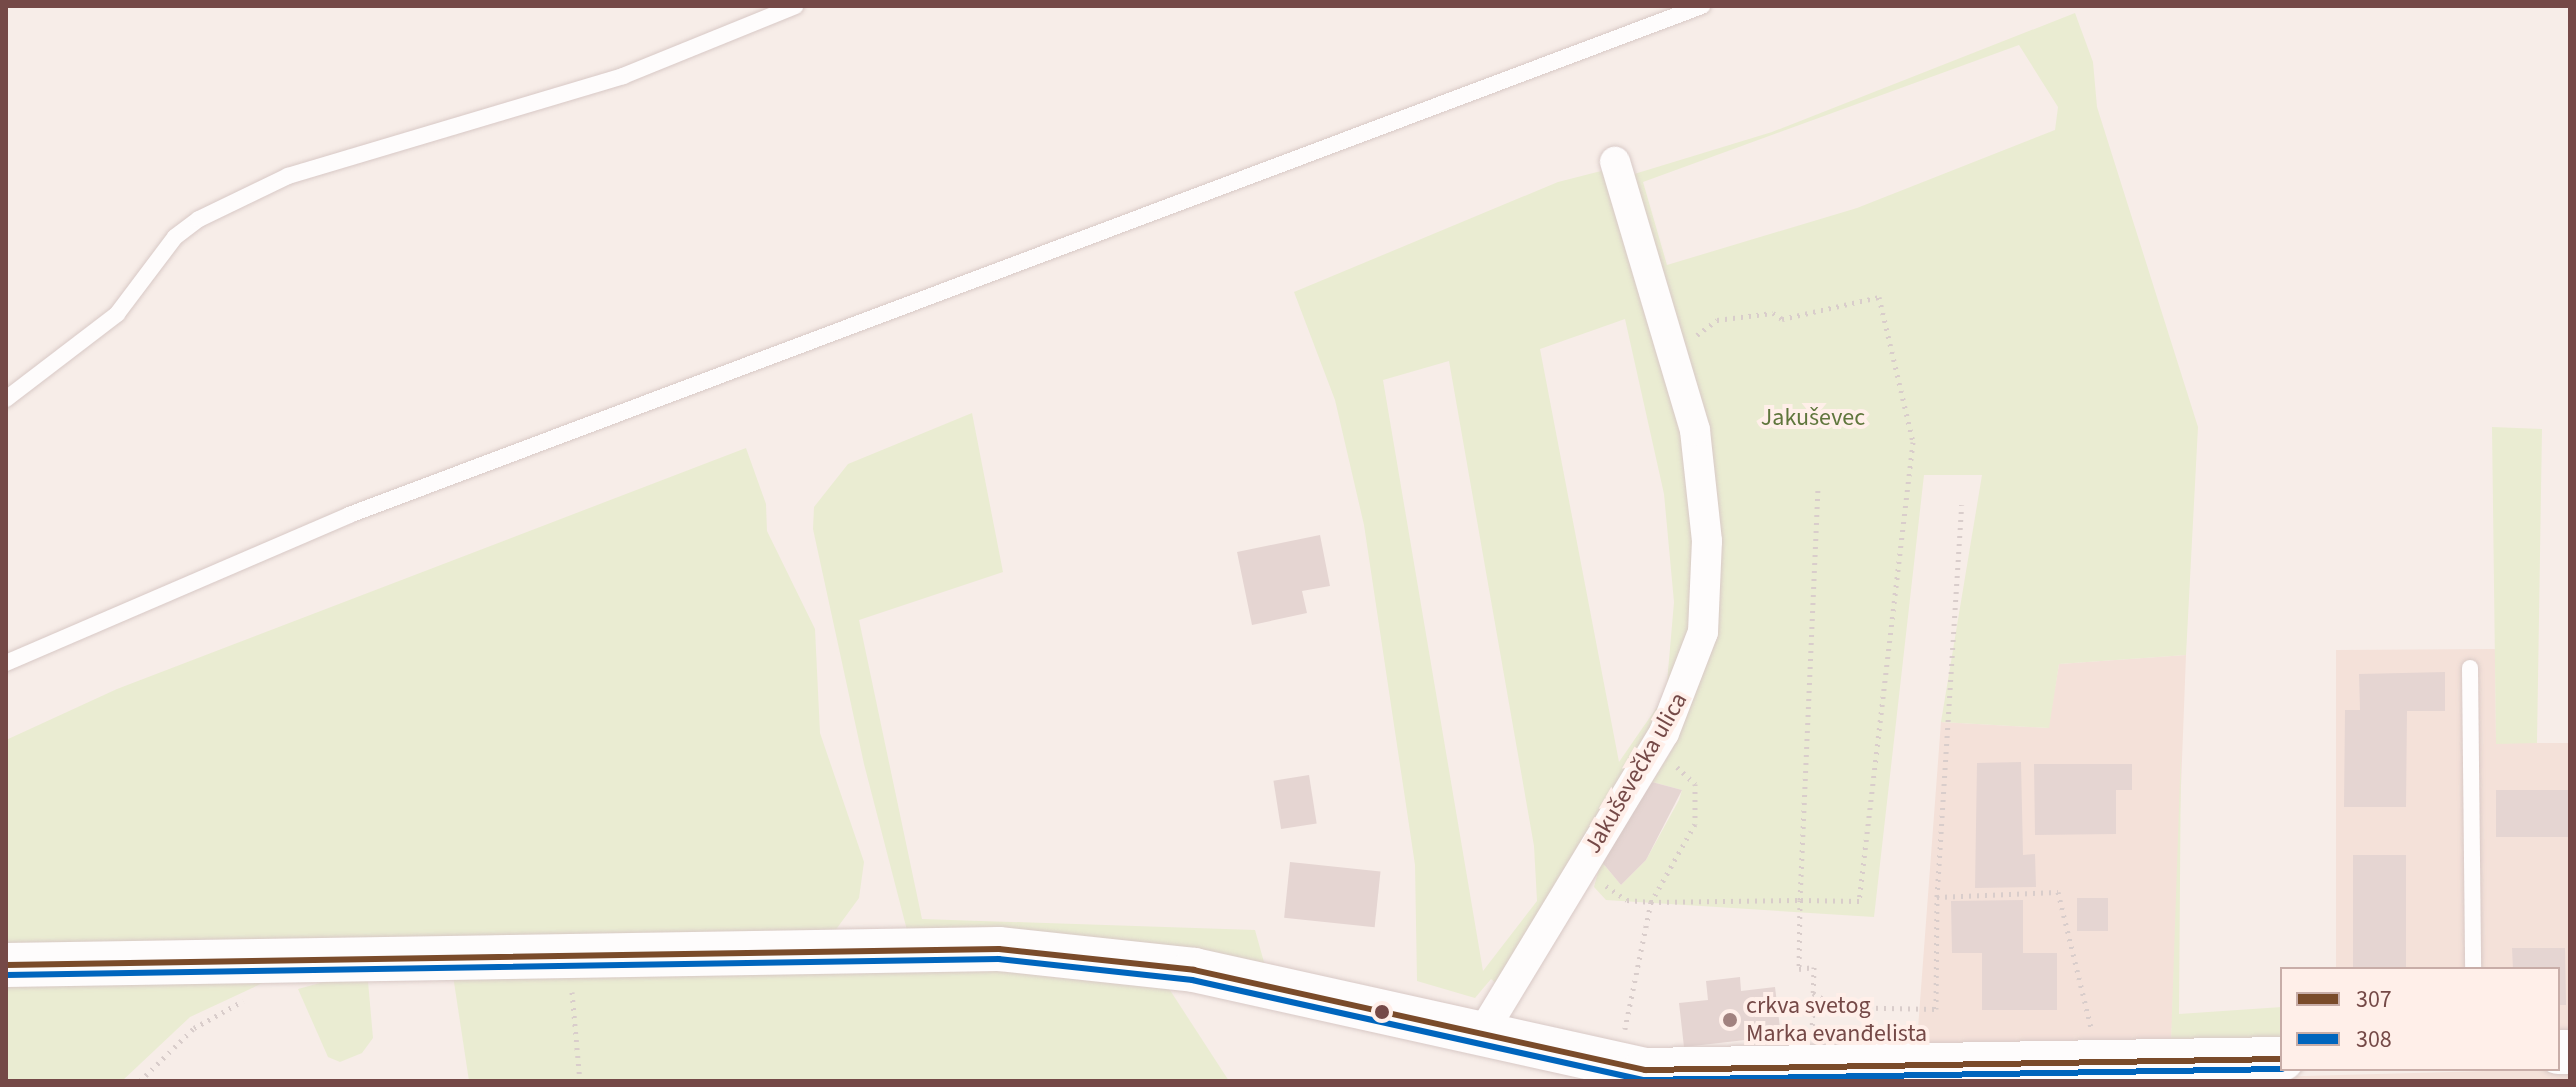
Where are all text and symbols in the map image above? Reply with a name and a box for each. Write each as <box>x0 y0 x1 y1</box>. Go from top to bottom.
park label: Jakuševec <box>1761 404 1865 432</box>
street label: Jakuševečka ulica <box>1578 688 1694 858</box>
legend <box>2280 967 2560 1071</box>
text: 307 <box>2356 982 2392 1017</box>
place label: crkva svetog Marka evanđelista <box>1746 992 1927 1048</box>
unlabelled marker <box>1374 1004 1390 1020</box>
marker: crkva svetog Marka evanđelista <box>1721 1011 1739 1029</box>
text: 308 <box>2356 1022 2392 1057</box>

